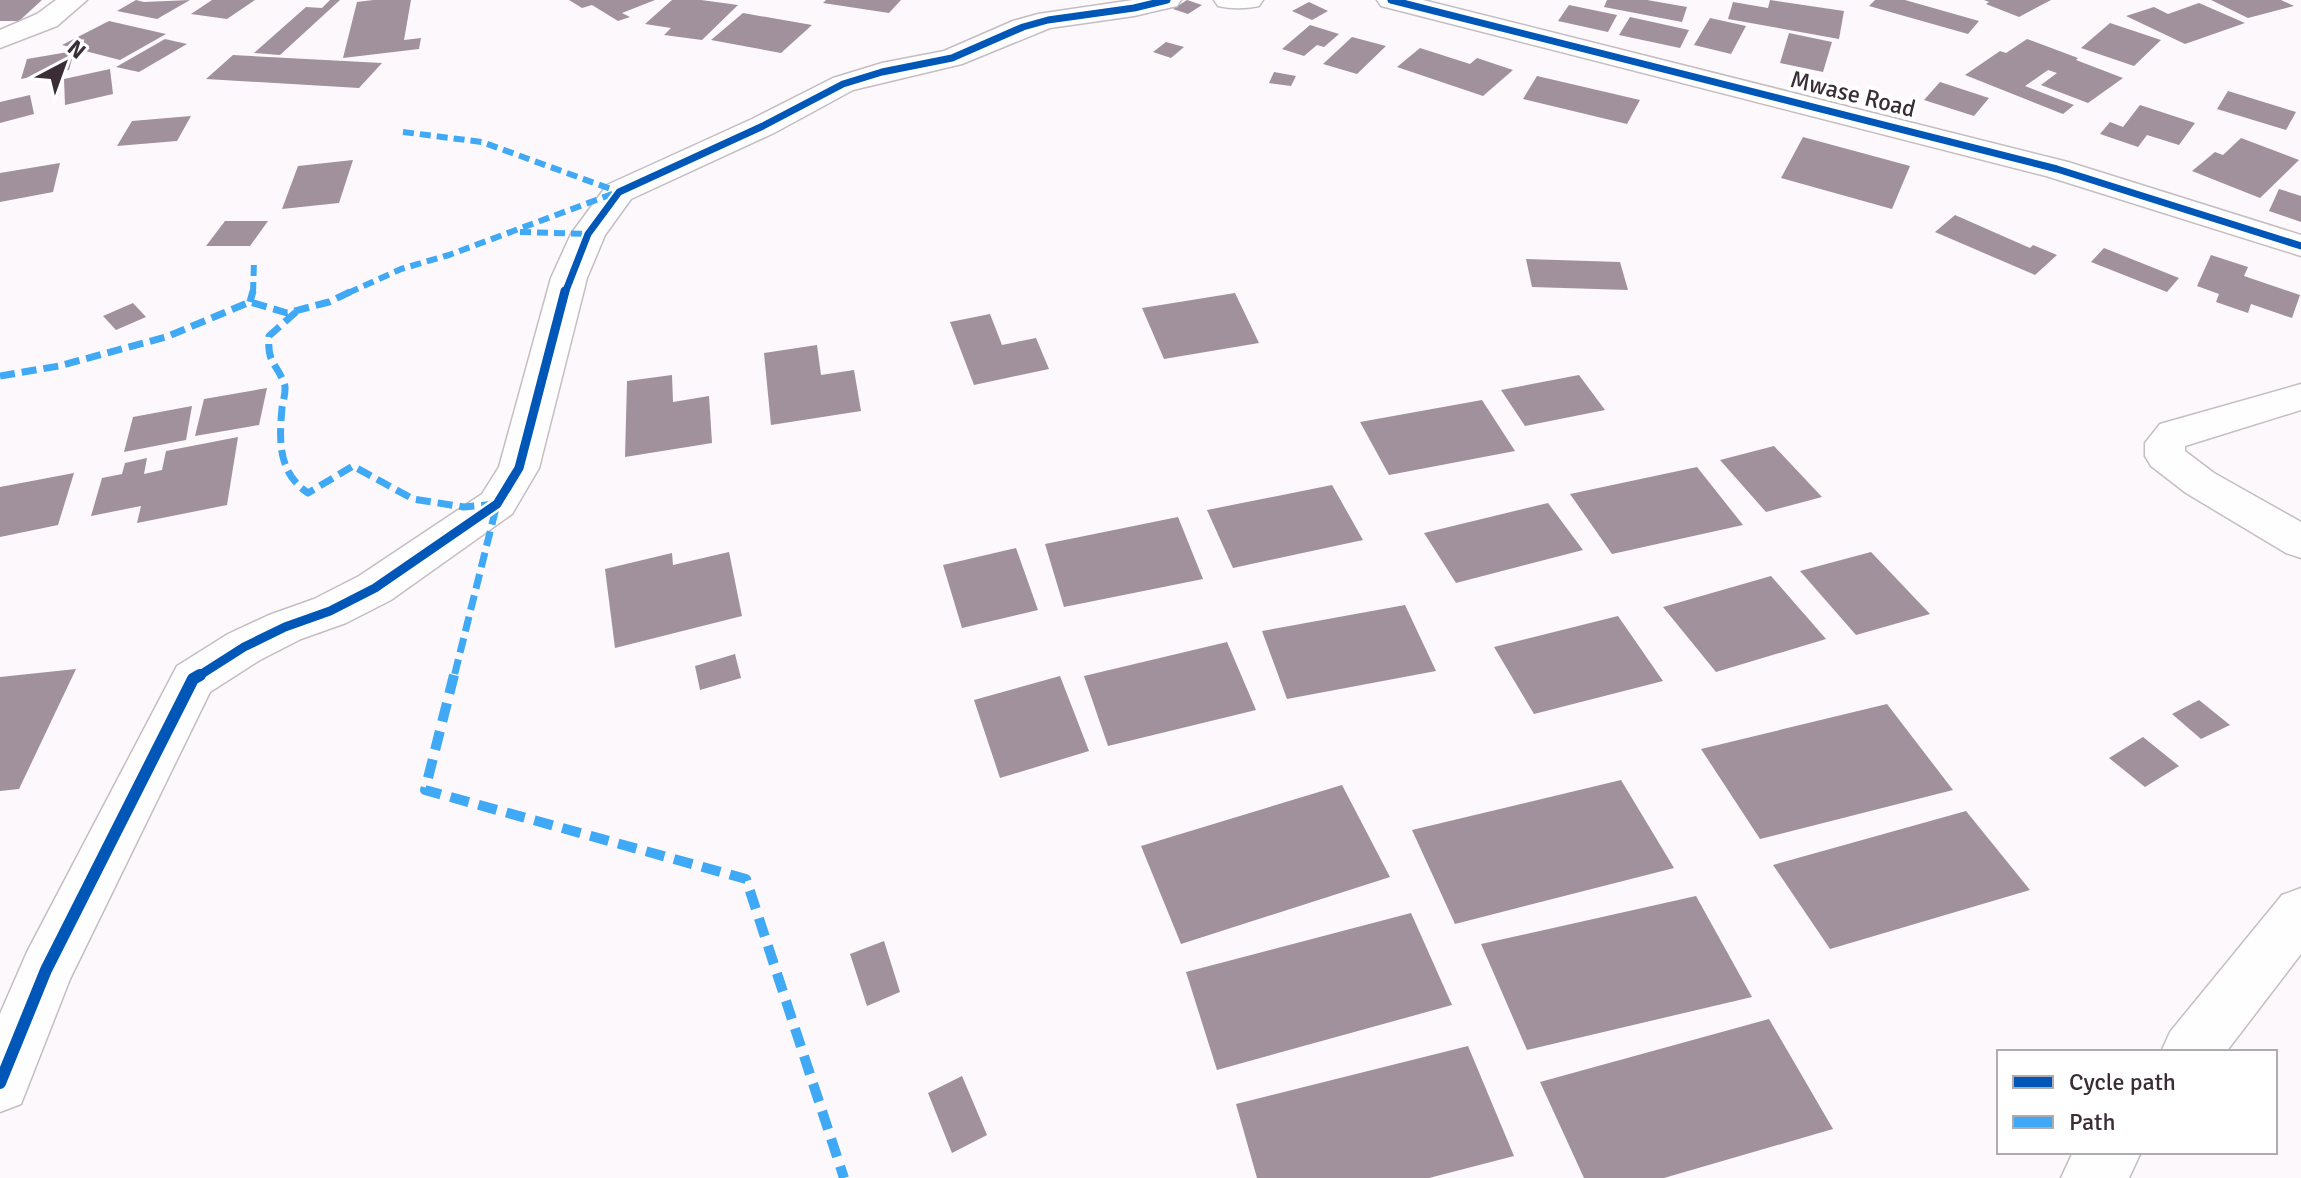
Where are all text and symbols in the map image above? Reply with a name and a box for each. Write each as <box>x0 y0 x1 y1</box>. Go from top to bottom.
north arrow <box>24 24 104 104</box>
text: N <box>62 34 91 64</box>
street label: Mwase Road <box>1787 64 1919 124</box>
legend <box>1997 1050 2277 1154</box>
text: Cycle path <box>2069 1067 2176 1097</box>
text: Path <box>2069 1107 2115 1137</box>

